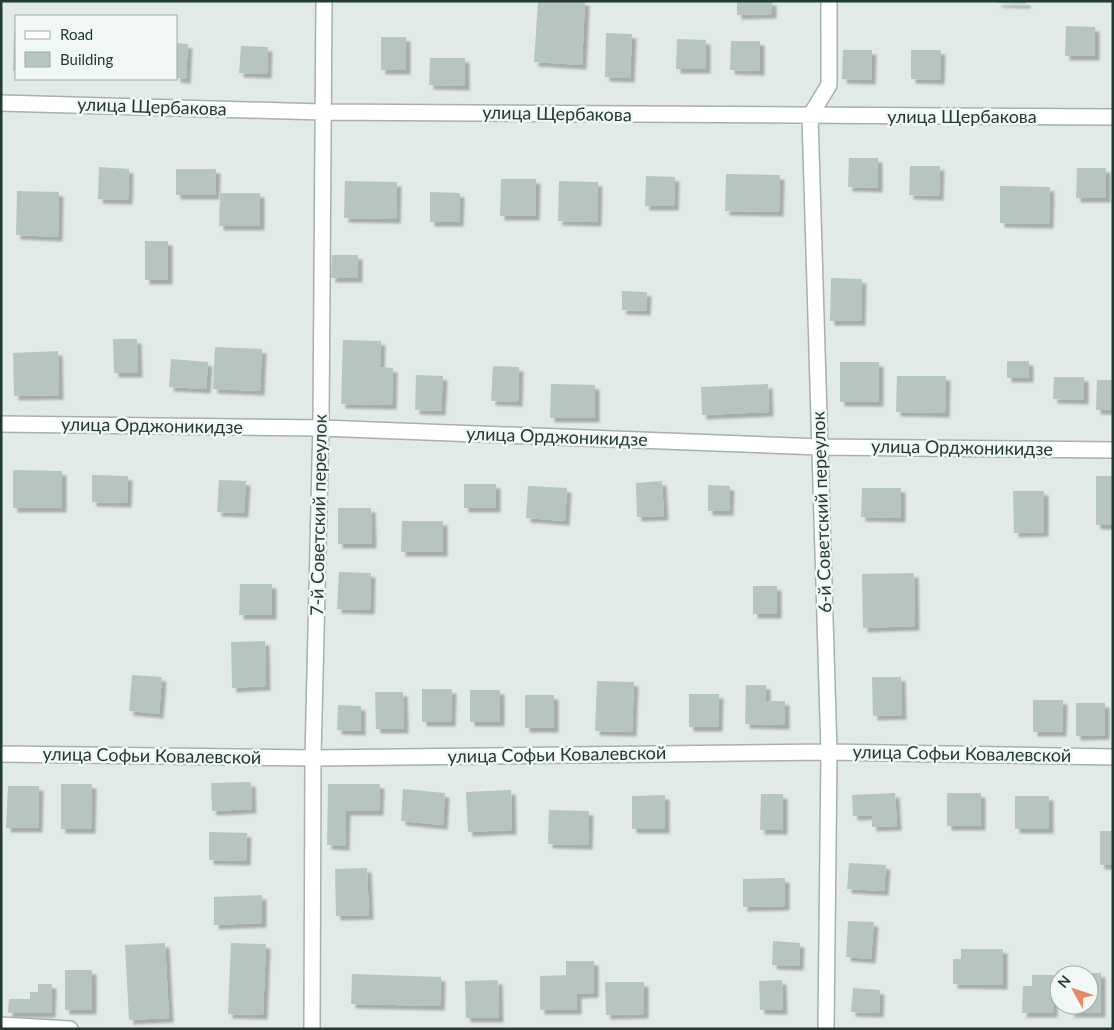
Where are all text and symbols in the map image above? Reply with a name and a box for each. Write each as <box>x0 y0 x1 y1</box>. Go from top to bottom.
legend <box>15 15 178 80</box>
text: Road <box>60 25 93 43</box>
text: Building <box>60 50 113 68</box>
street label: улица Щербакова <box>77 92 227 120</box>
street label: улица Щербакова <box>482 101 632 125</box>
street label: улица Щербакова <box>887 105 1037 127</box>
street label: 6-й Советский переулок <box>806 410 836 613</box>
street label: улица Орджоникидзе <box>61 412 243 438</box>
street label: 7-й Советский переулок <box>305 413 331 616</box>
street label: улица Орджоникидзе <box>466 422 648 450</box>
street label: улица Орджоникидзе <box>871 434 1053 460</box>
street label: улица Софьи Ковалевской <box>853 740 1072 766</box>
street label: улица Софьи Ковалевской <box>447 741 666 767</box>
street label: улица Софьи Ковалевской <box>43 742 262 768</box>
north arrow <box>1049 965 1099 1015</box>
text: N <box>1054 972 1074 991</box>

